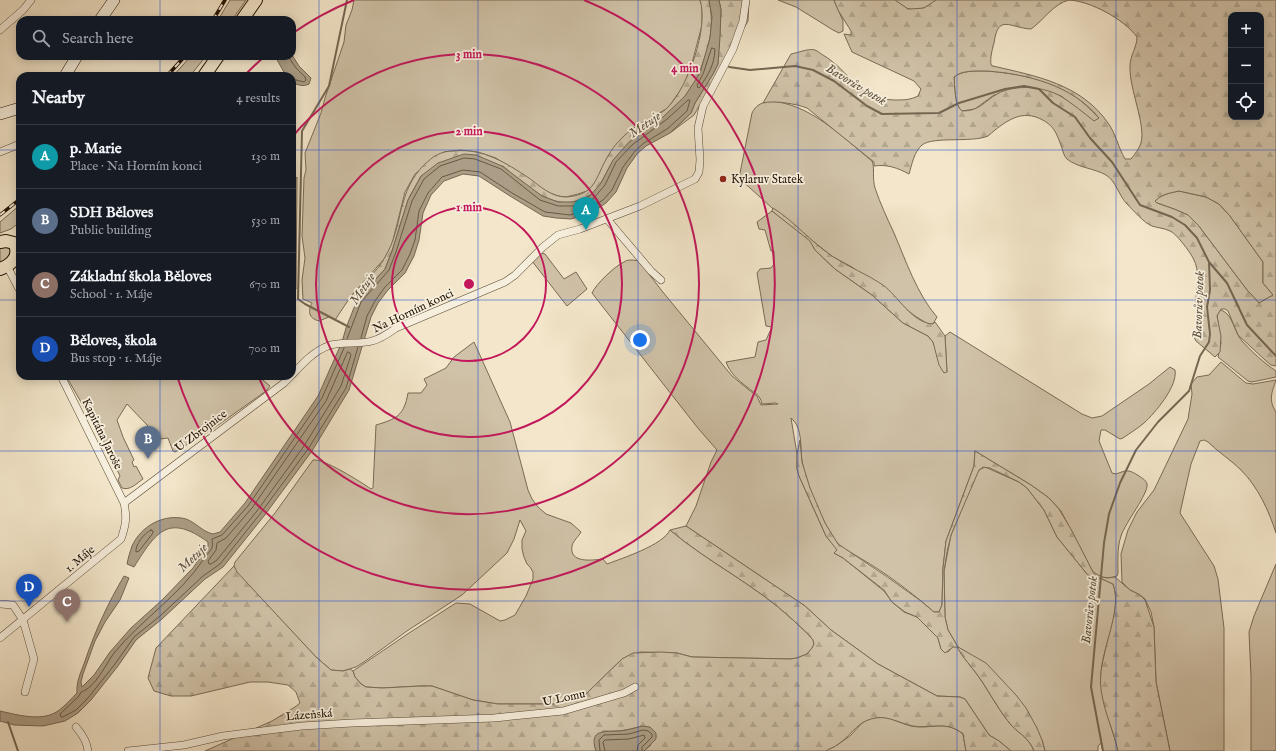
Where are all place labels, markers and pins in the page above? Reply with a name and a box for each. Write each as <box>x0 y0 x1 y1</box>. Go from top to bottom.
place label: Kylaruv Statek <box>731 172 804 187</box>
marker: Kylaruv Statek <box>718 174 728 184</box>
pin: A <box>573 197 599 230</box>
centre of rings <box>462 277 476 291</box>
pin: B <box>135 426 161 459</box>
pin: D <box>16 574 42 607</box>
pin: C <box>54 589 80 622</box>

